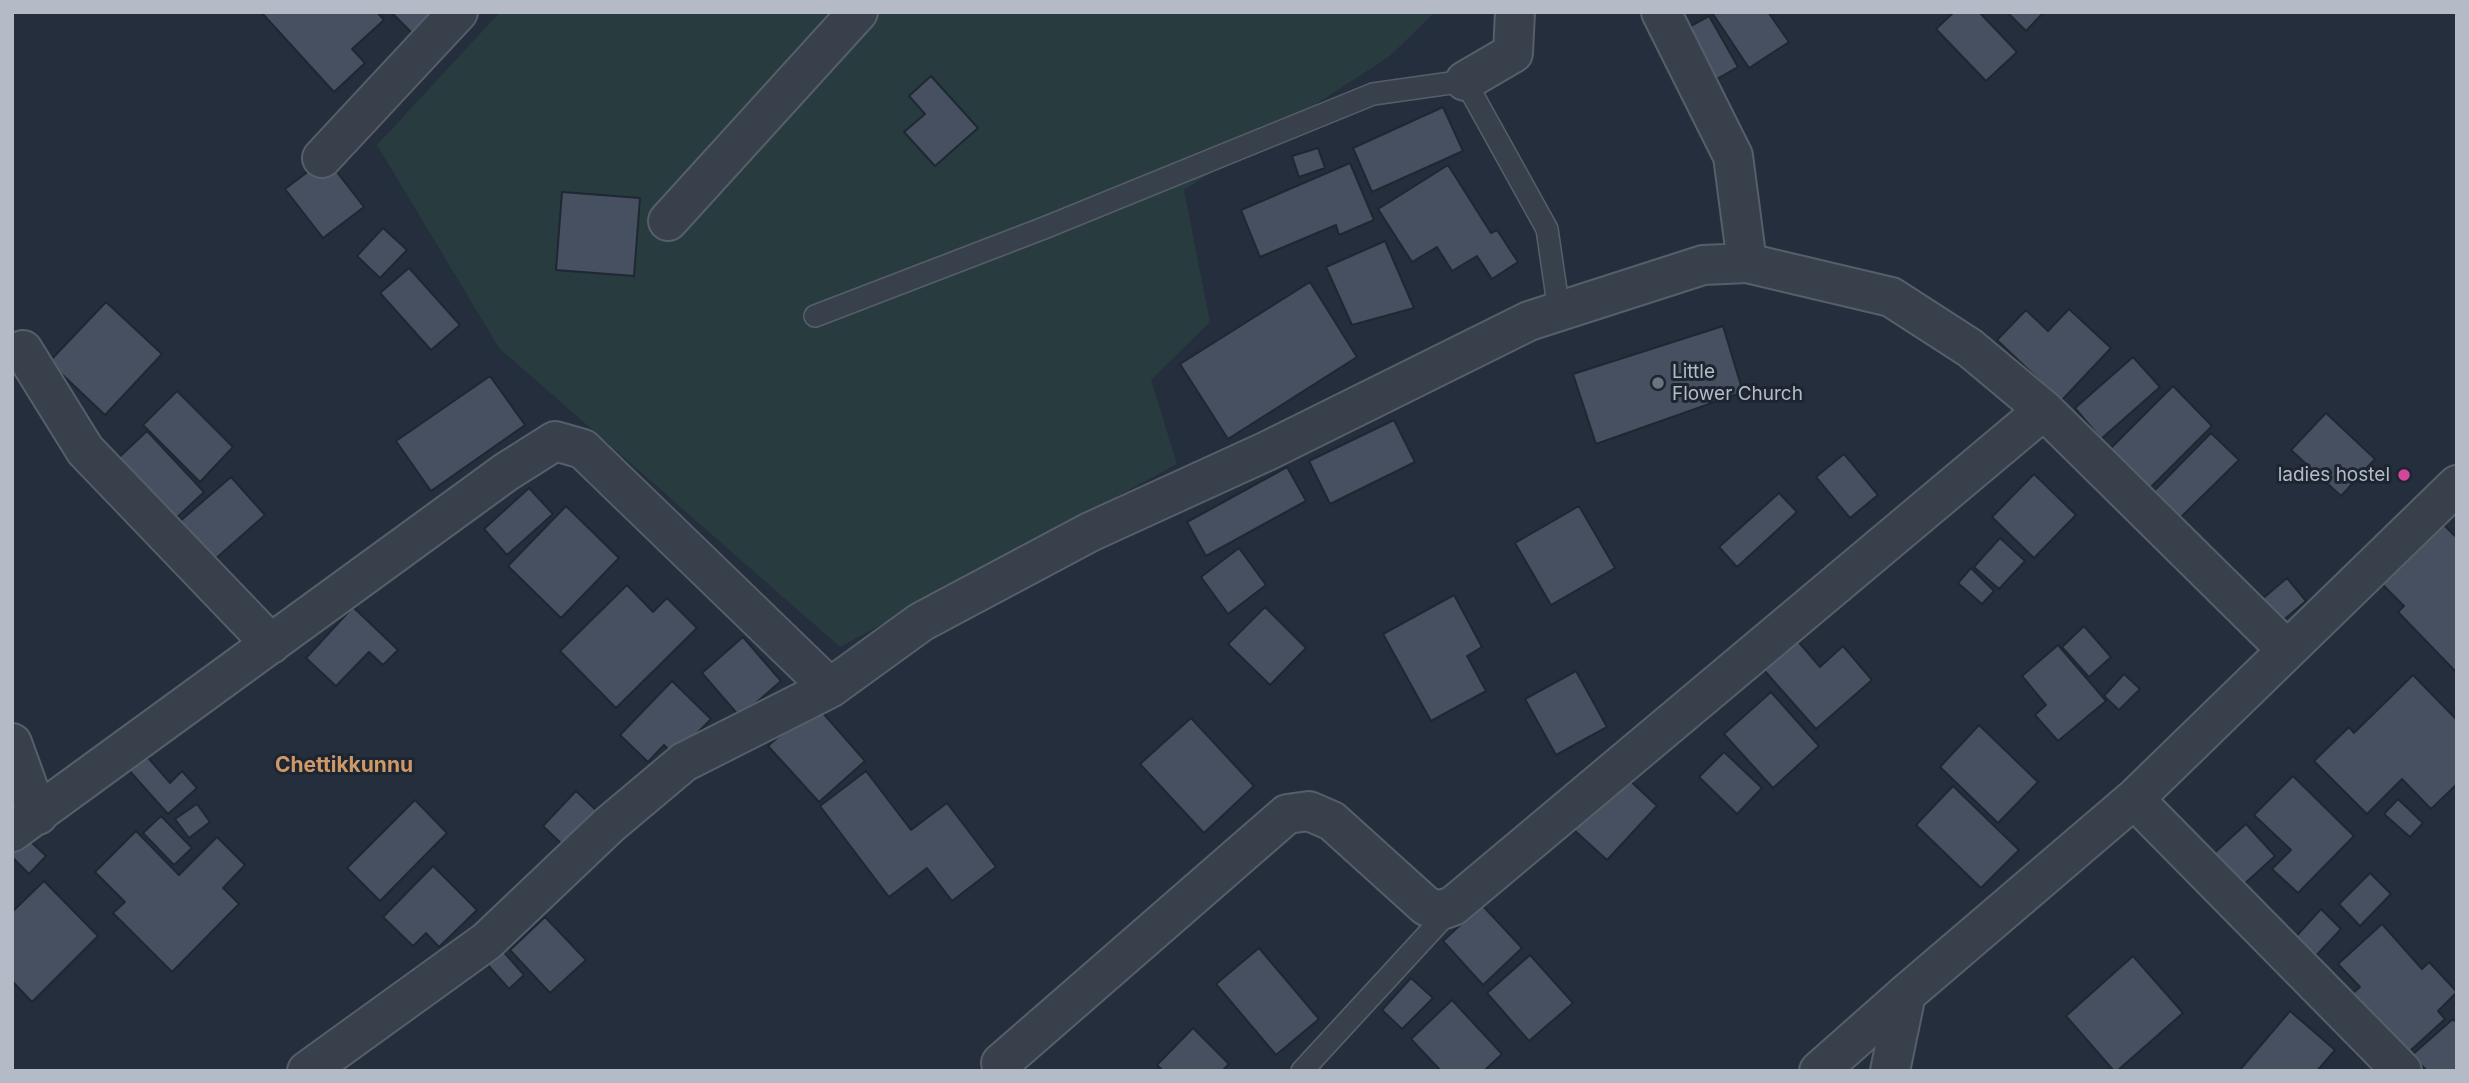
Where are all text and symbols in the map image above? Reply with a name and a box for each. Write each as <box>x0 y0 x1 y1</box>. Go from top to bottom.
place label: Little Flower Church <box>1672 361 1803 405</box>
marker: Little Flower Church <box>1650 375 1666 391</box>
place label: ladies hostel <box>2278 464 2390 486</box>
marker: ladies hostel <box>2396 467 2412 483</box>
district label: Chettikkunnu <box>275 753 413 779</box>

